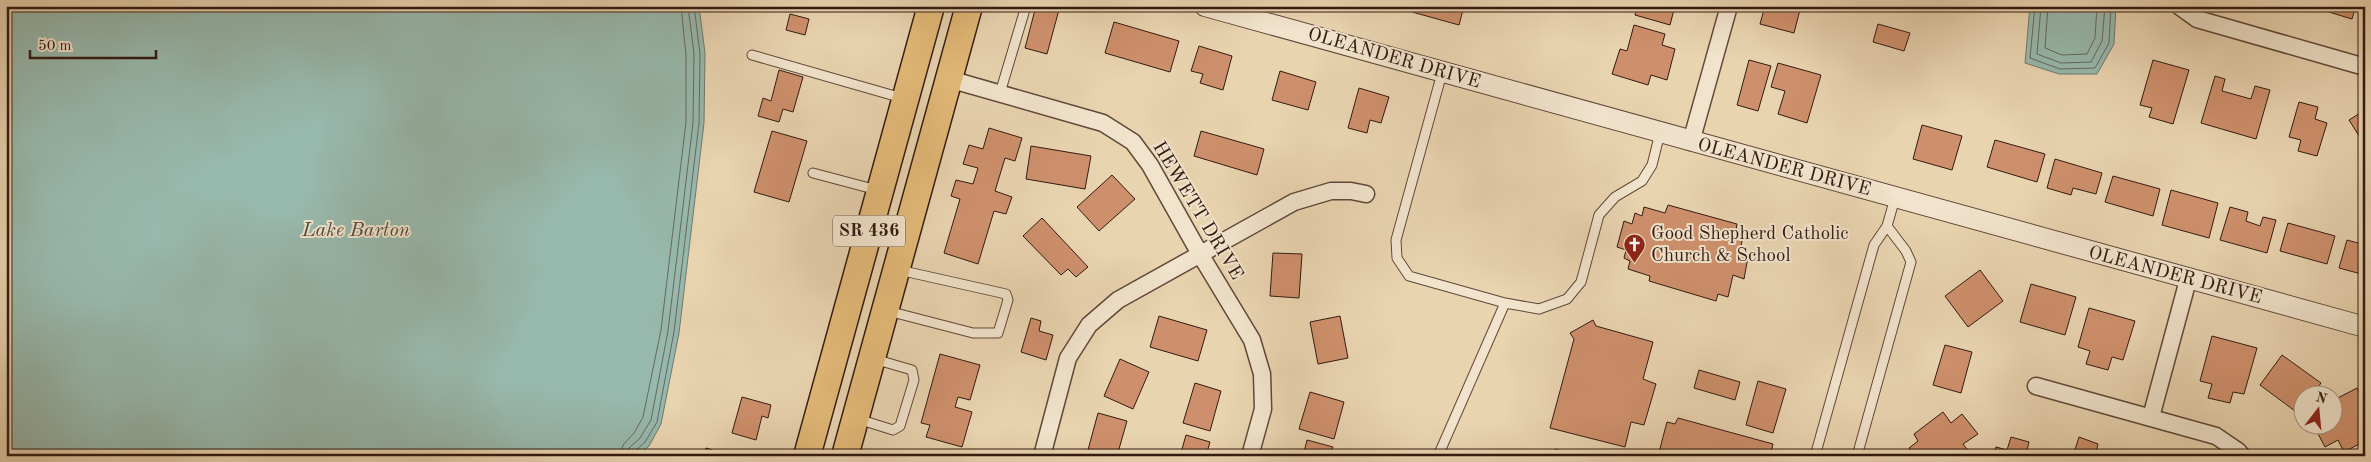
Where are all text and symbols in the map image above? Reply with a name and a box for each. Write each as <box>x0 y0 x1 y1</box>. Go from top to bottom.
street label: OLEANDER DRIVE <box>1305 25 1483 93</box>
scale bar <box>30 28 156 60</box>
text: 50 m <box>38 39 72 54</box>
street label: OLEANDER DRIVE <box>1695 136 1873 200</box>
street label: HEWETT DRIVE <box>1148 139 1246 283</box>
road number: SR 436 <box>833 216 905 247</box>
water label: Lake Barton <box>301 221 410 241</box>
place label: Good Shepherd Catholic Church & School <box>1651 225 1849 266</box>
church icon: Good Shepherd Catholic Church & School <box>1623 233 1647 264</box>
street label: OLEANDER DRIVE <box>2086 244 2264 308</box>
north arrow <box>2294 384 2344 434</box>
text: N <box>2314 390 2329 407</box>

